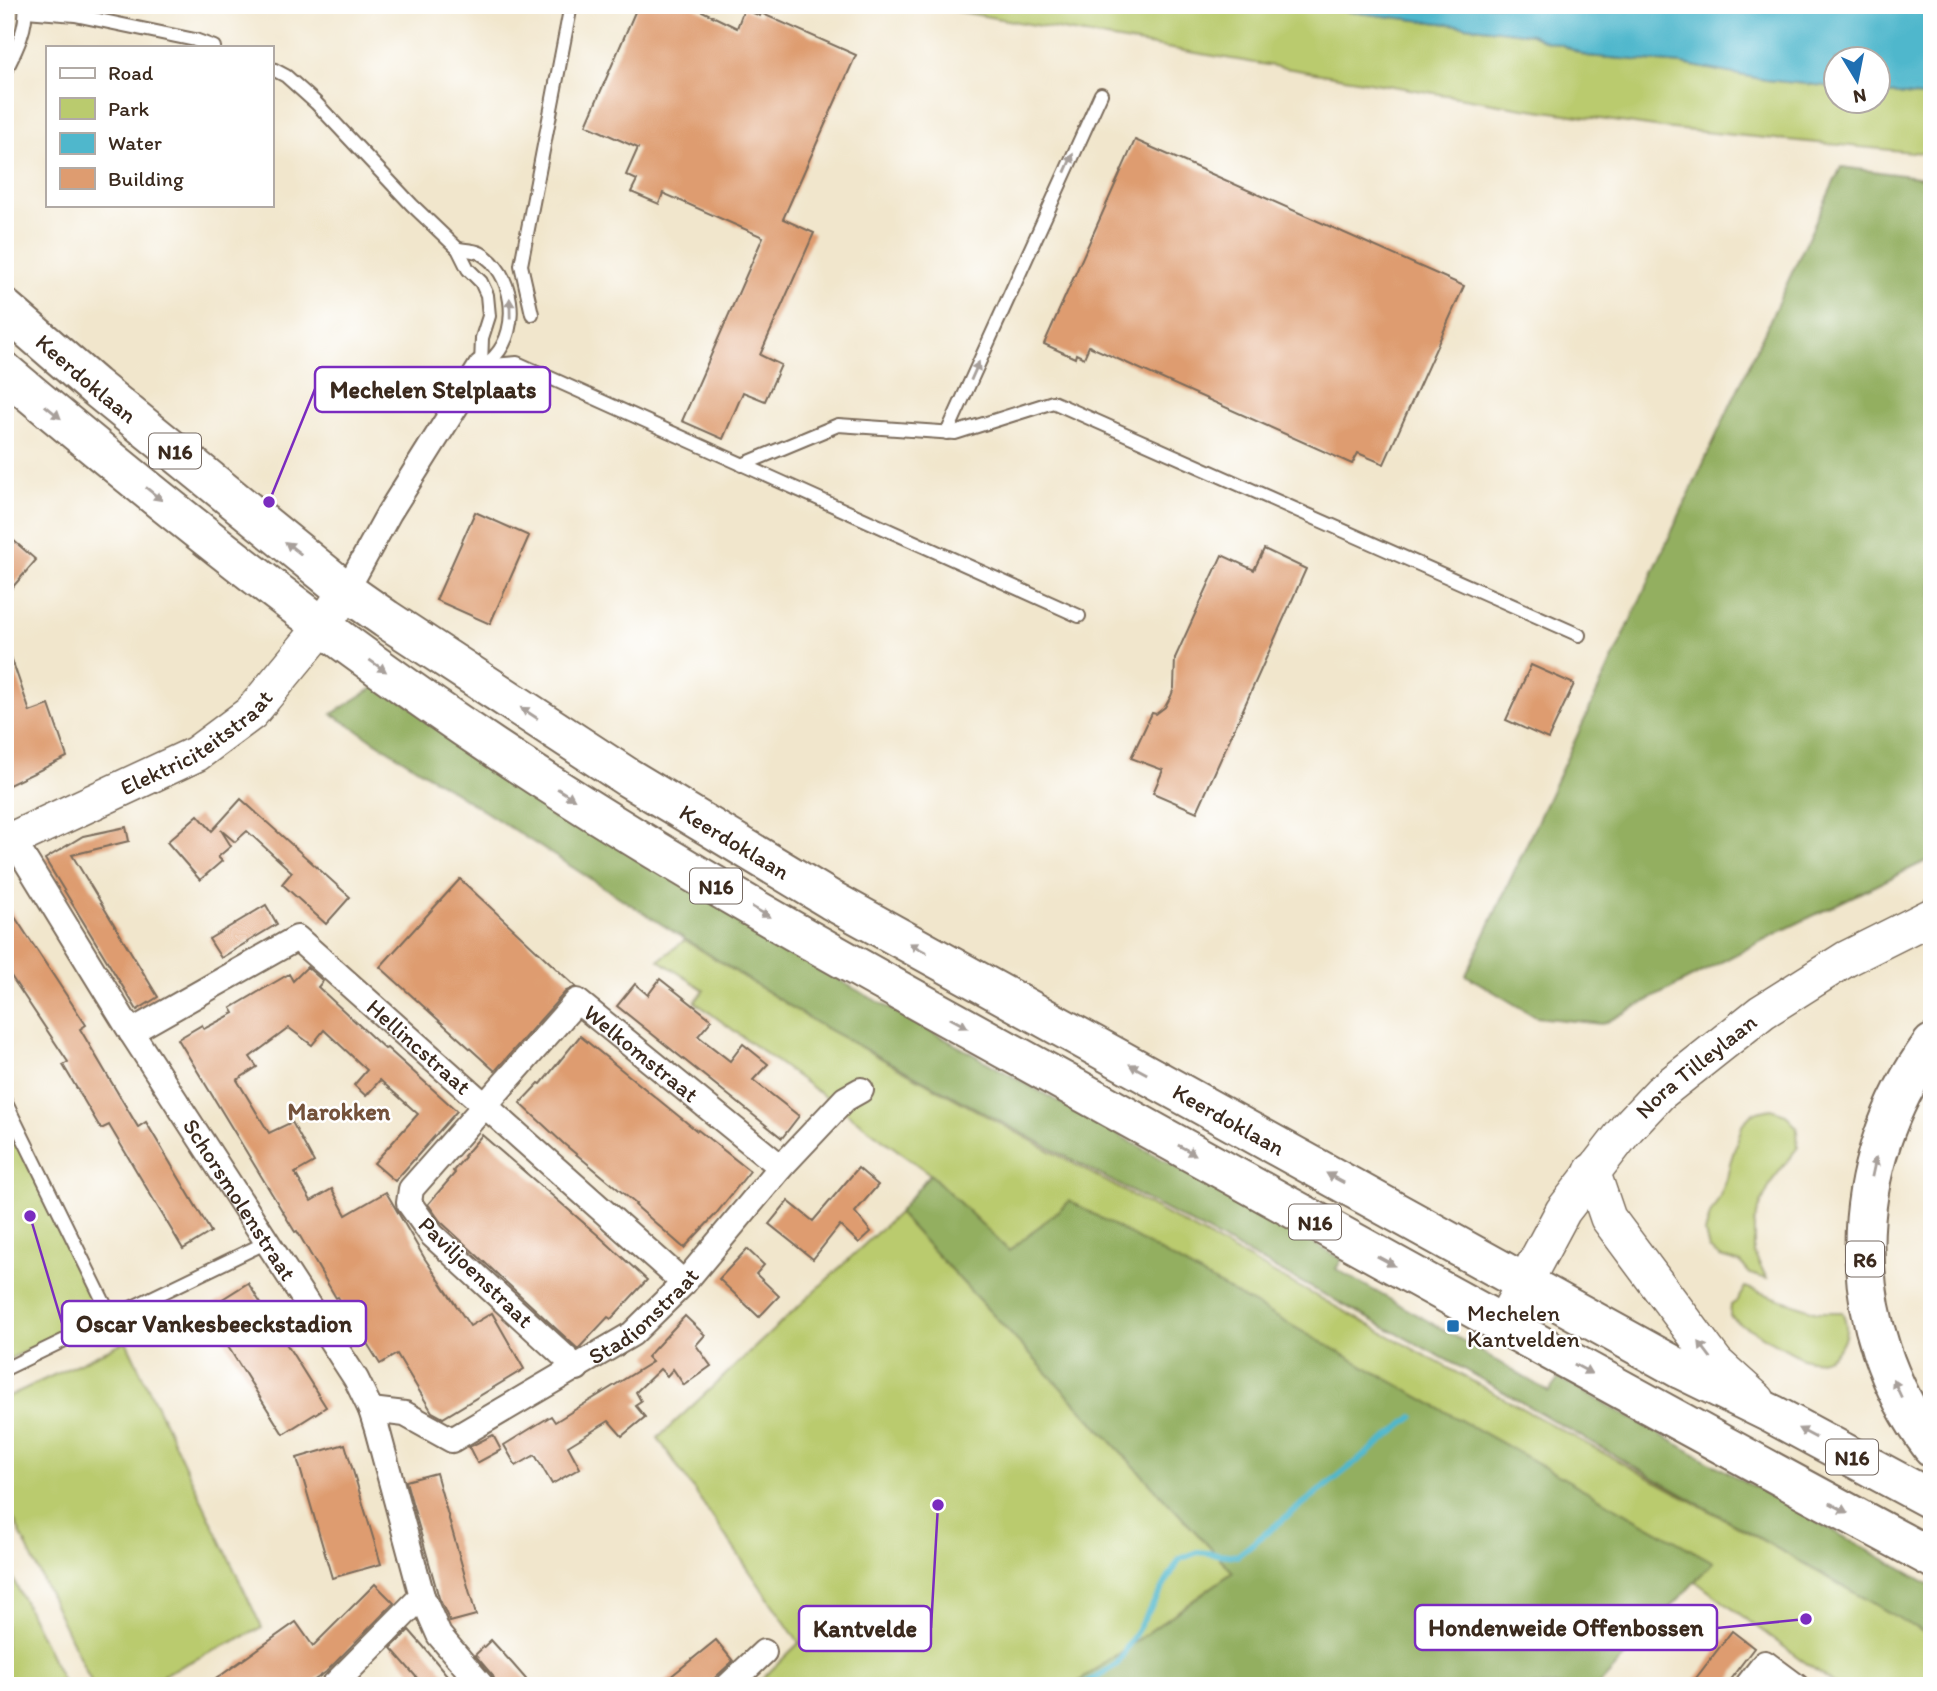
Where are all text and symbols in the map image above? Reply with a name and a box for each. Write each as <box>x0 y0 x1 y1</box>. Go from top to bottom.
legend <box>46 46 273 206</box>
north arrow <box>1822 46 1892 116</box>
text: Road <box>108 60 154 85</box>
text: N <box>1852 84 1868 109</box>
text: Park <box>108 96 150 121</box>
text: Water <box>108 130 162 155</box>
one-way arrow <box>1064 153 1075 174</box>
text: Building <box>108 166 184 191</box>
one-way arrow <box>504 297 515 319</box>
street label: Keerdoklaan <box>30 328 142 429</box>
one-way arrow <box>970 360 981 381</box>
callout: Mechelen Stelplaats <box>315 367 550 412</box>
text: Mechelen Stelplaats <box>330 375 537 405</box>
one-way arrow <box>44 404 61 419</box>
road number: N16 <box>149 434 201 468</box>
one-way arrow <box>145 486 163 501</box>
one-way arrow <box>285 540 303 555</box>
one-way arrow <box>369 659 387 673</box>
street label: Elektriciteitstraat <box>116 684 279 801</box>
one-way arrow <box>520 707 539 720</box>
one-way arrow <box>557 787 576 800</box>
street label: Keerdoklaan <box>674 798 795 886</box>
road number: N16 <box>690 868 742 903</box>
one-way arrow <box>751 906 770 918</box>
one-way arrow <box>908 942 928 953</box>
street label: Hellincstraat <box>361 993 477 1101</box>
street label: Welkomstraat <box>578 998 704 1108</box>
street label: Nora Tilleylaan <box>1629 1008 1762 1124</box>
one-way arrow <box>949 1017 969 1029</box>
one-way arrow <box>1128 1064 1148 1076</box>
street label: Keerdoklaan <box>1168 1077 1290 1162</box>
district label: Marokken <box>288 1097 391 1126</box>
street label: Schorsmolenstraat <box>177 1113 303 1286</box>
one-way arrow <box>1178 1144 1197 1156</box>
one-way arrow <box>1868 1156 1879 1178</box>
one-way arrow <box>1325 1173 1345 1184</box>
road number: N16 <box>1289 1204 1341 1240</box>
street label: Paviljoenstraat <box>413 1210 539 1334</box>
road number: R6 <box>1846 1242 1884 1276</box>
one-way arrow <box>1376 1255 1396 1267</box>
street label: Stadionstraat <box>583 1262 705 1370</box>
place label: Mechelen Kantvelden <box>1467 1299 1580 1353</box>
callout: Oscar Vankesbeeckstadion <box>62 1301 366 1346</box>
text: Oscar Vankesbeeckstadion <box>76 1309 353 1338</box>
marker: Mechelen Kantvelden <box>1445 1318 1461 1334</box>
one-way arrow <box>1698 1341 1713 1359</box>
one-way arrow <box>1574 1363 1593 1375</box>
one-way arrow <box>1891 1378 1903 1398</box>
one-way arrow <box>1797 1427 1817 1438</box>
road number: N16 <box>1826 1440 1878 1474</box>
one-way arrow <box>1829 1503 1849 1514</box>
callout: Hondenweide Offenbossen <box>1415 1605 1717 1650</box>
callout: Kantvelde <box>799 1606 931 1651</box>
text: Hondenweide Offenbossen <box>1428 1613 1704 1642</box>
text: Kantvelde <box>813 1614 917 1643</box>

